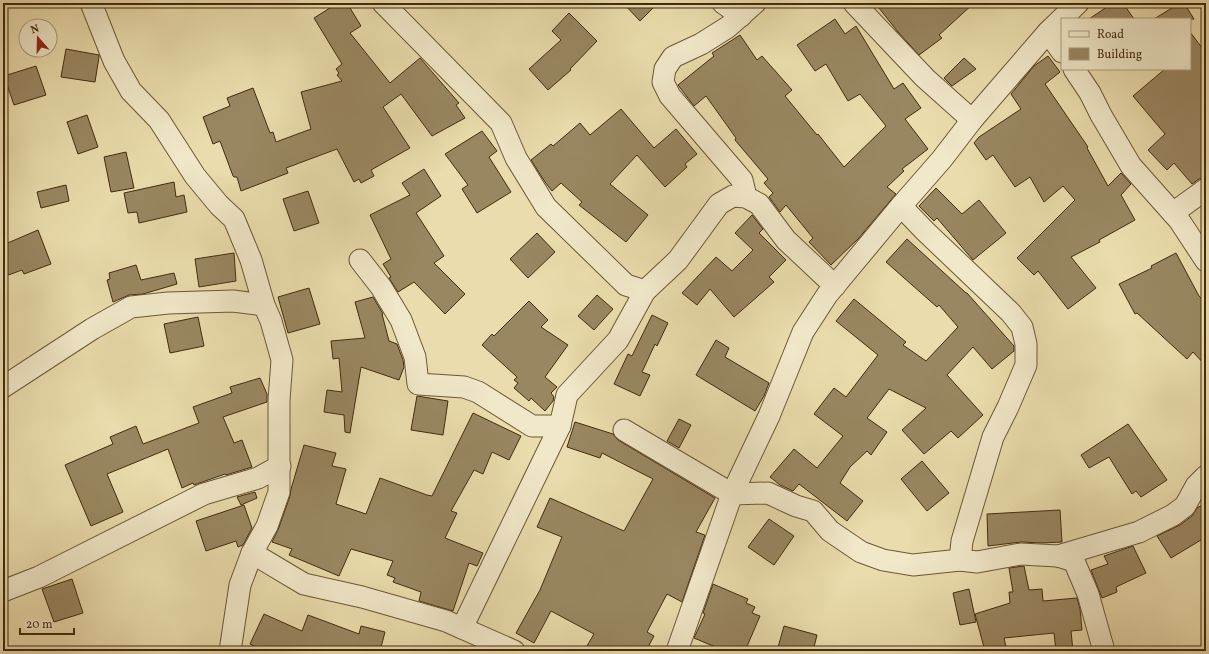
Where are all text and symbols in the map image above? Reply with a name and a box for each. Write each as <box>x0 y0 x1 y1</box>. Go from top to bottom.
north arrow <box>18 18 58 58</box>
legend <box>1061 18 1191 70</box>
text: N <box>29 22 41 38</box>
text: Road <box>1097 27 1124 43</box>
text: Building <box>1097 47 1142 63</box>
scale bar <box>20 610 74 636</box>
text: 20 m <box>26 617 53 633</box>

